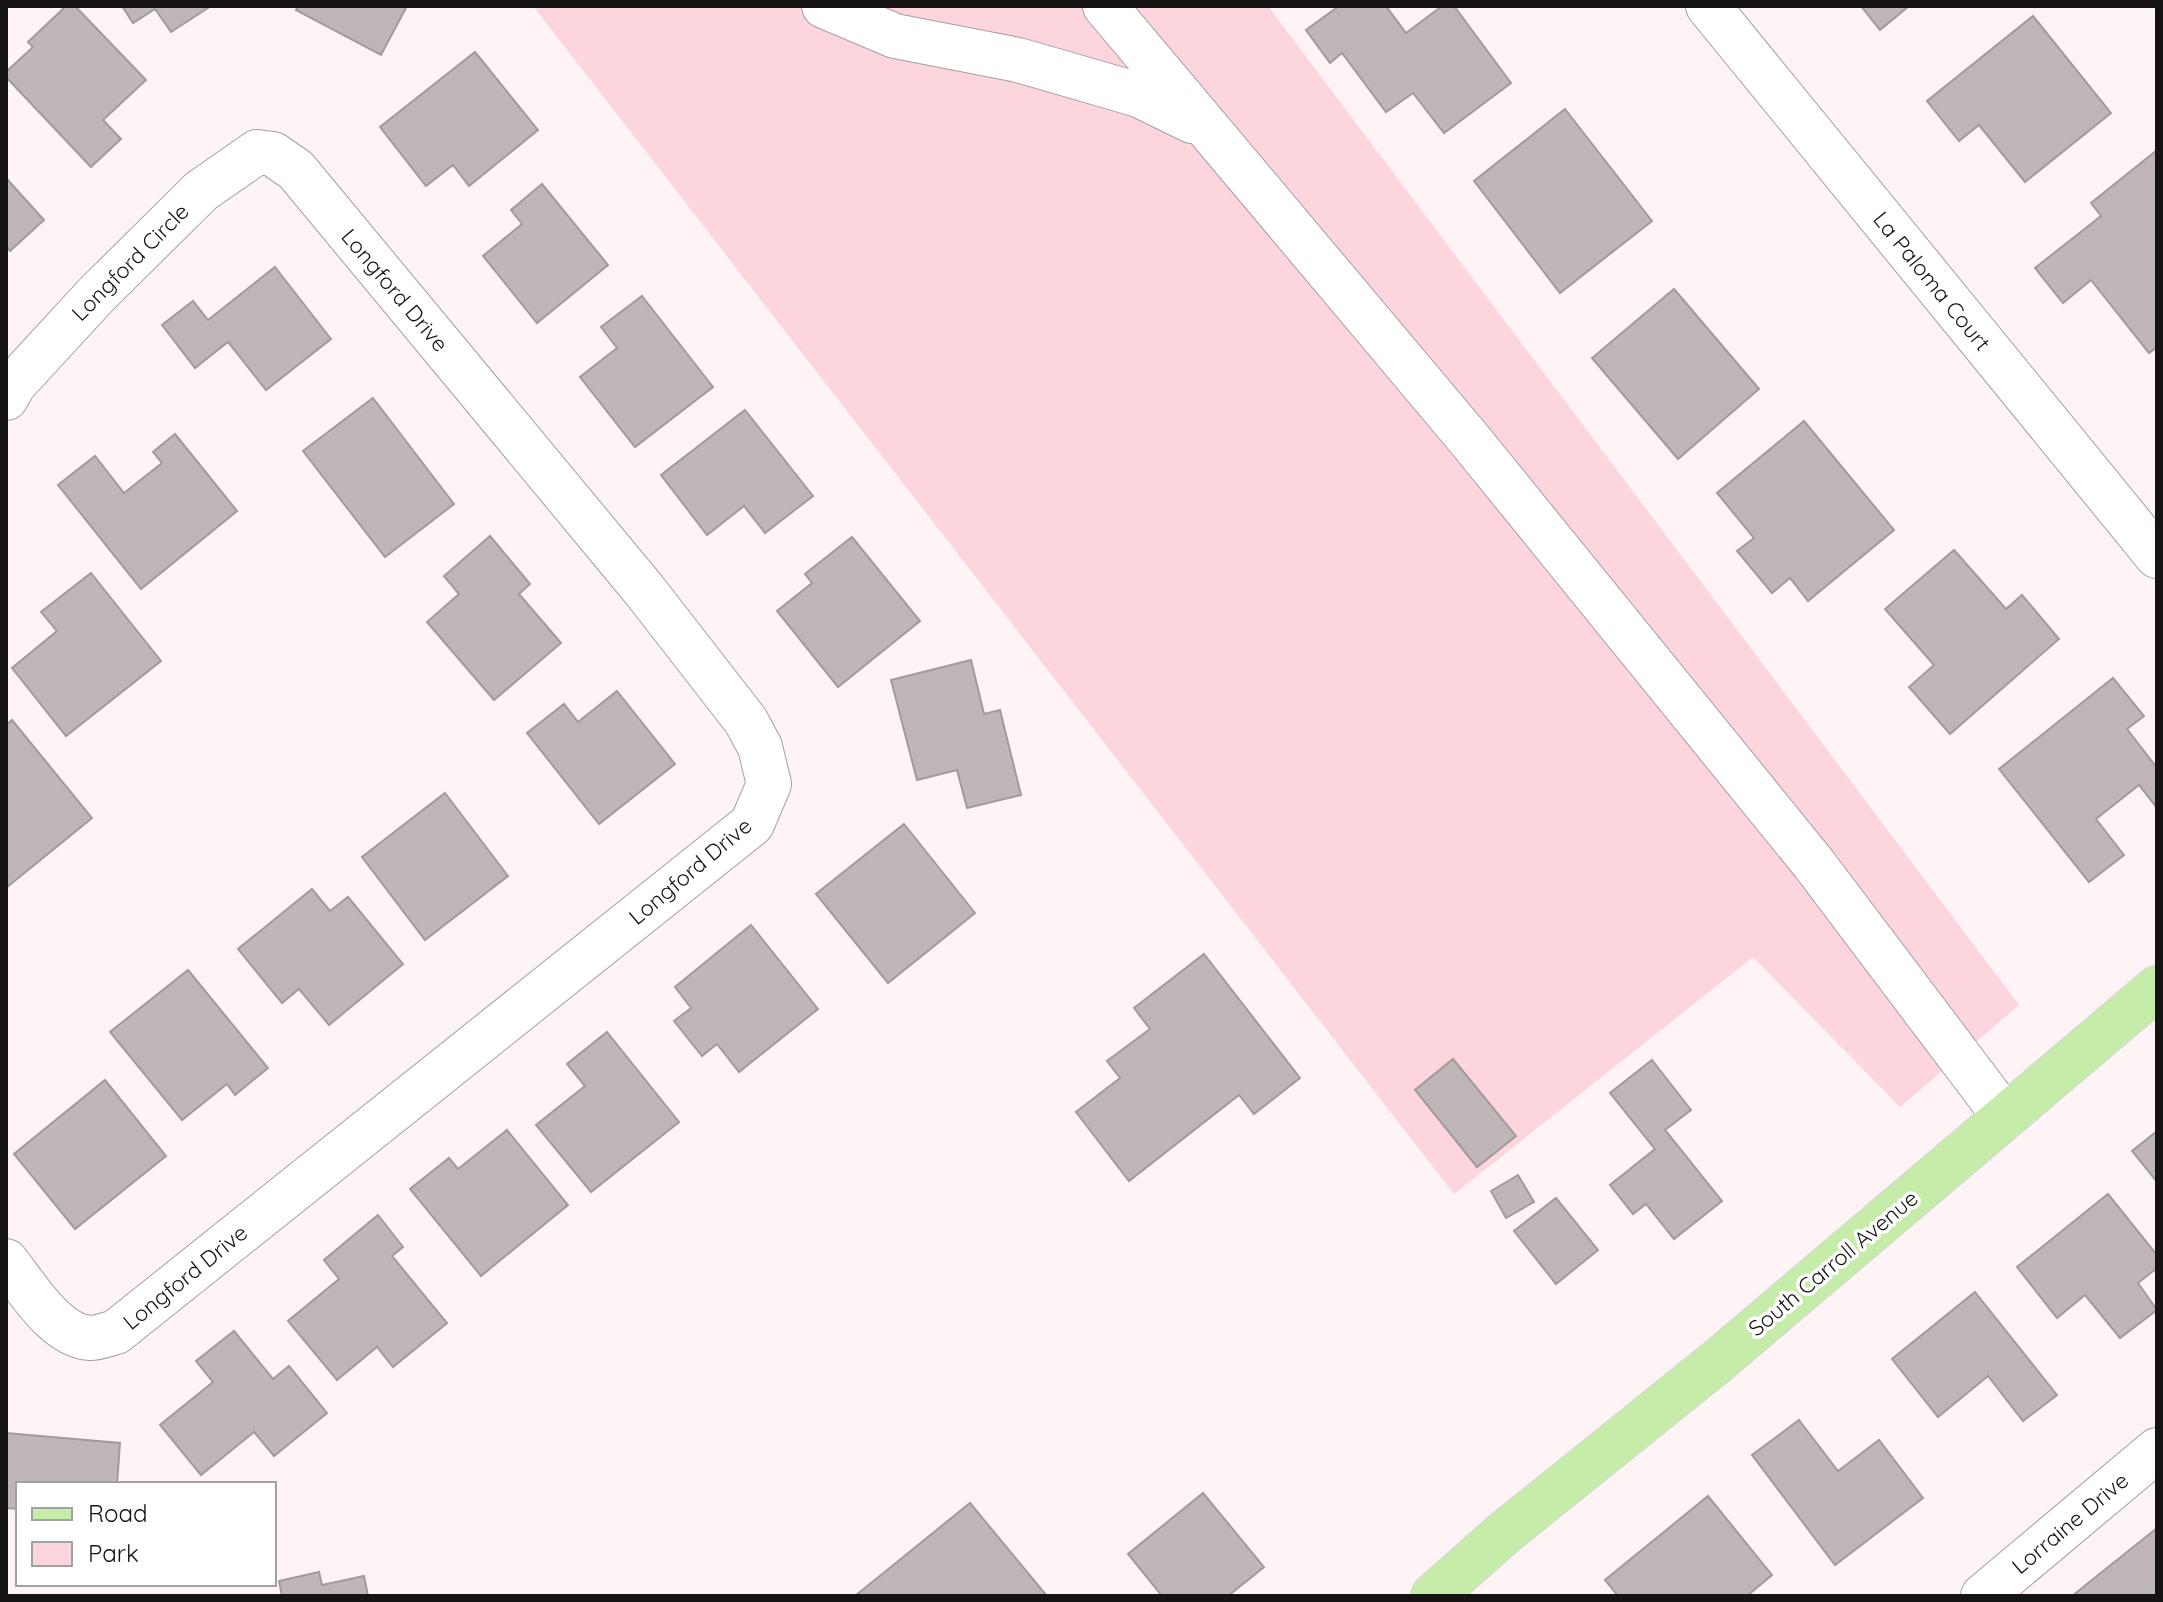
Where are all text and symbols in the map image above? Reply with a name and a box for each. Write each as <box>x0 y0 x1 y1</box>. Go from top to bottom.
street label: Longford Circle <box>65 197 195 327</box>
street label: La Paloma Court <box>1867 206 1997 356</box>
street label: Longford Drive <box>335 223 455 357</box>
street label: Longford Drive <box>623 811 757 931</box>
street label: South Carroll Avenue <box>1742 1184 1924 1342</box>
street label: Longford Drive <box>117 1218 253 1336</box>
street label: Lorraine Drive <box>2006 1466 2134 1580</box>
legend <box>16 1482 276 1586</box>
text: Road <box>88 1498 148 1528</box>
text: Park <box>88 1538 139 1568</box>

